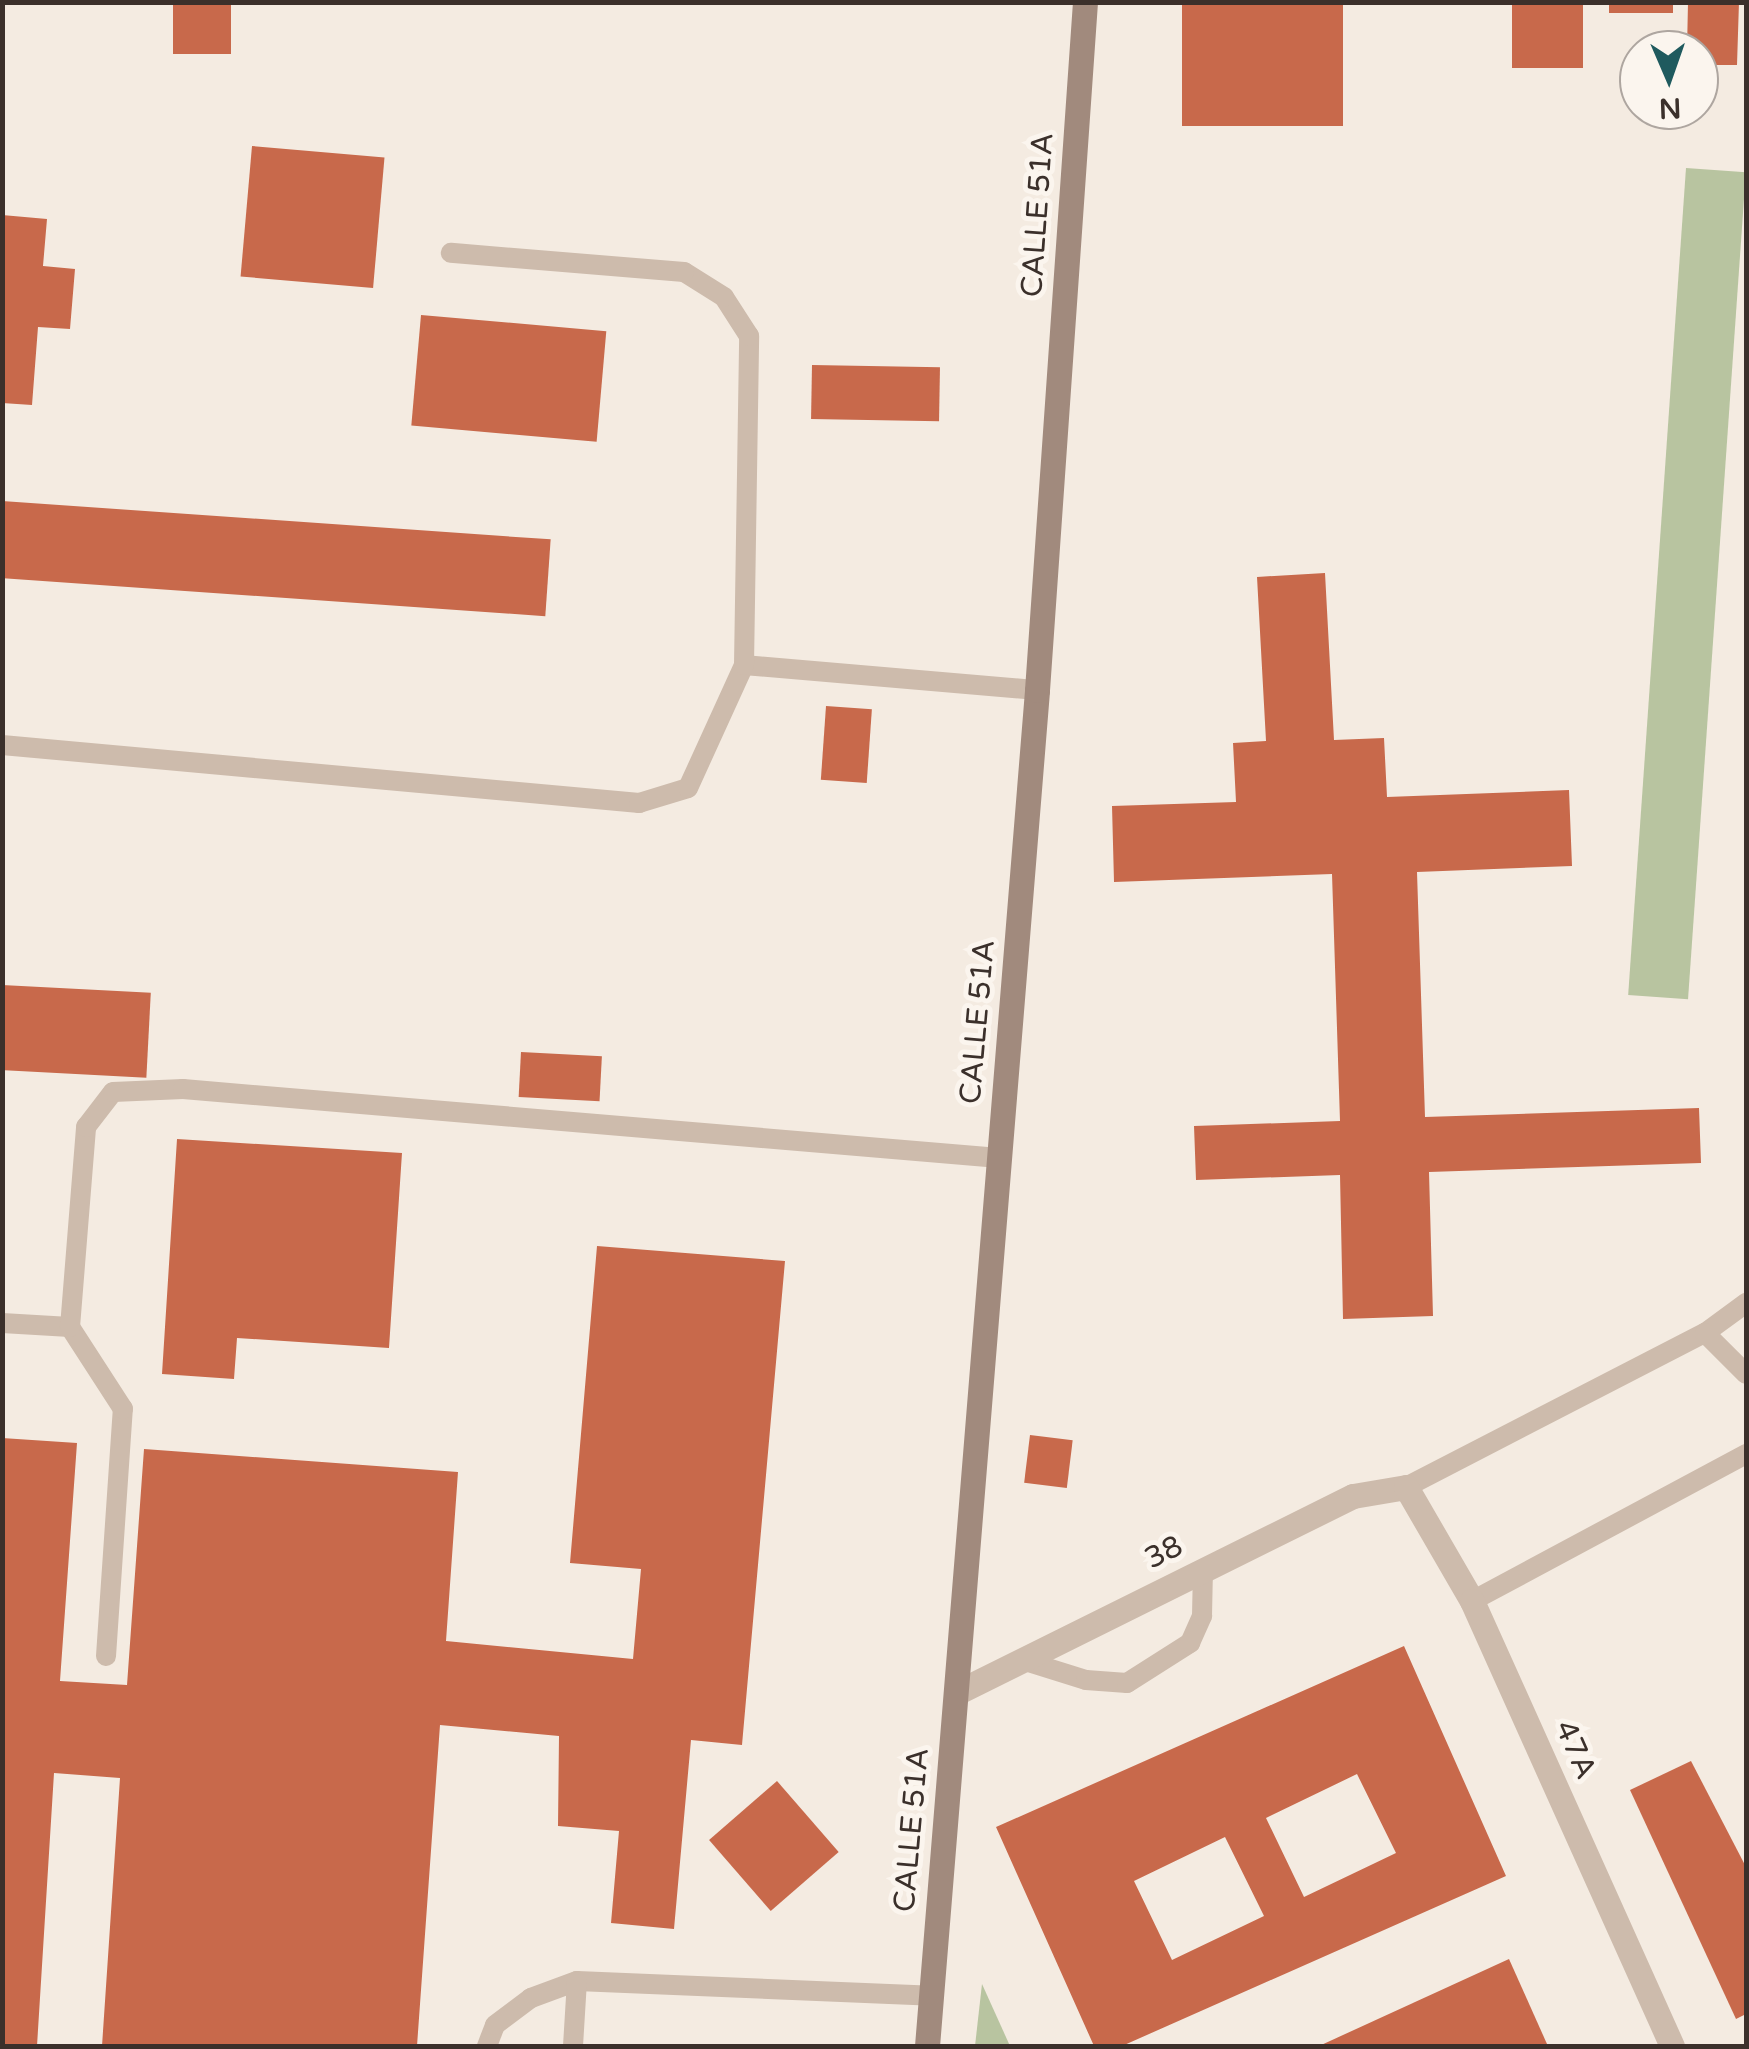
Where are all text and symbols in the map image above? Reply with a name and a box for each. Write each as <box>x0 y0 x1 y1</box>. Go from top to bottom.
north arrow <box>1619 30 1719 130</box>
text: N <box>1658 91 1682 125</box>
street label: CALLE 51A <box>1014 132 1062 298</box>
street label: CALLE 51A <box>953 938 1003 1106</box>
street label: 38 <box>1139 1529 1189 1577</box>
street label: 47A <box>1546 1715 1604 1785</box>
street label: CALLE 51A <box>887 1746 937 1914</box>

